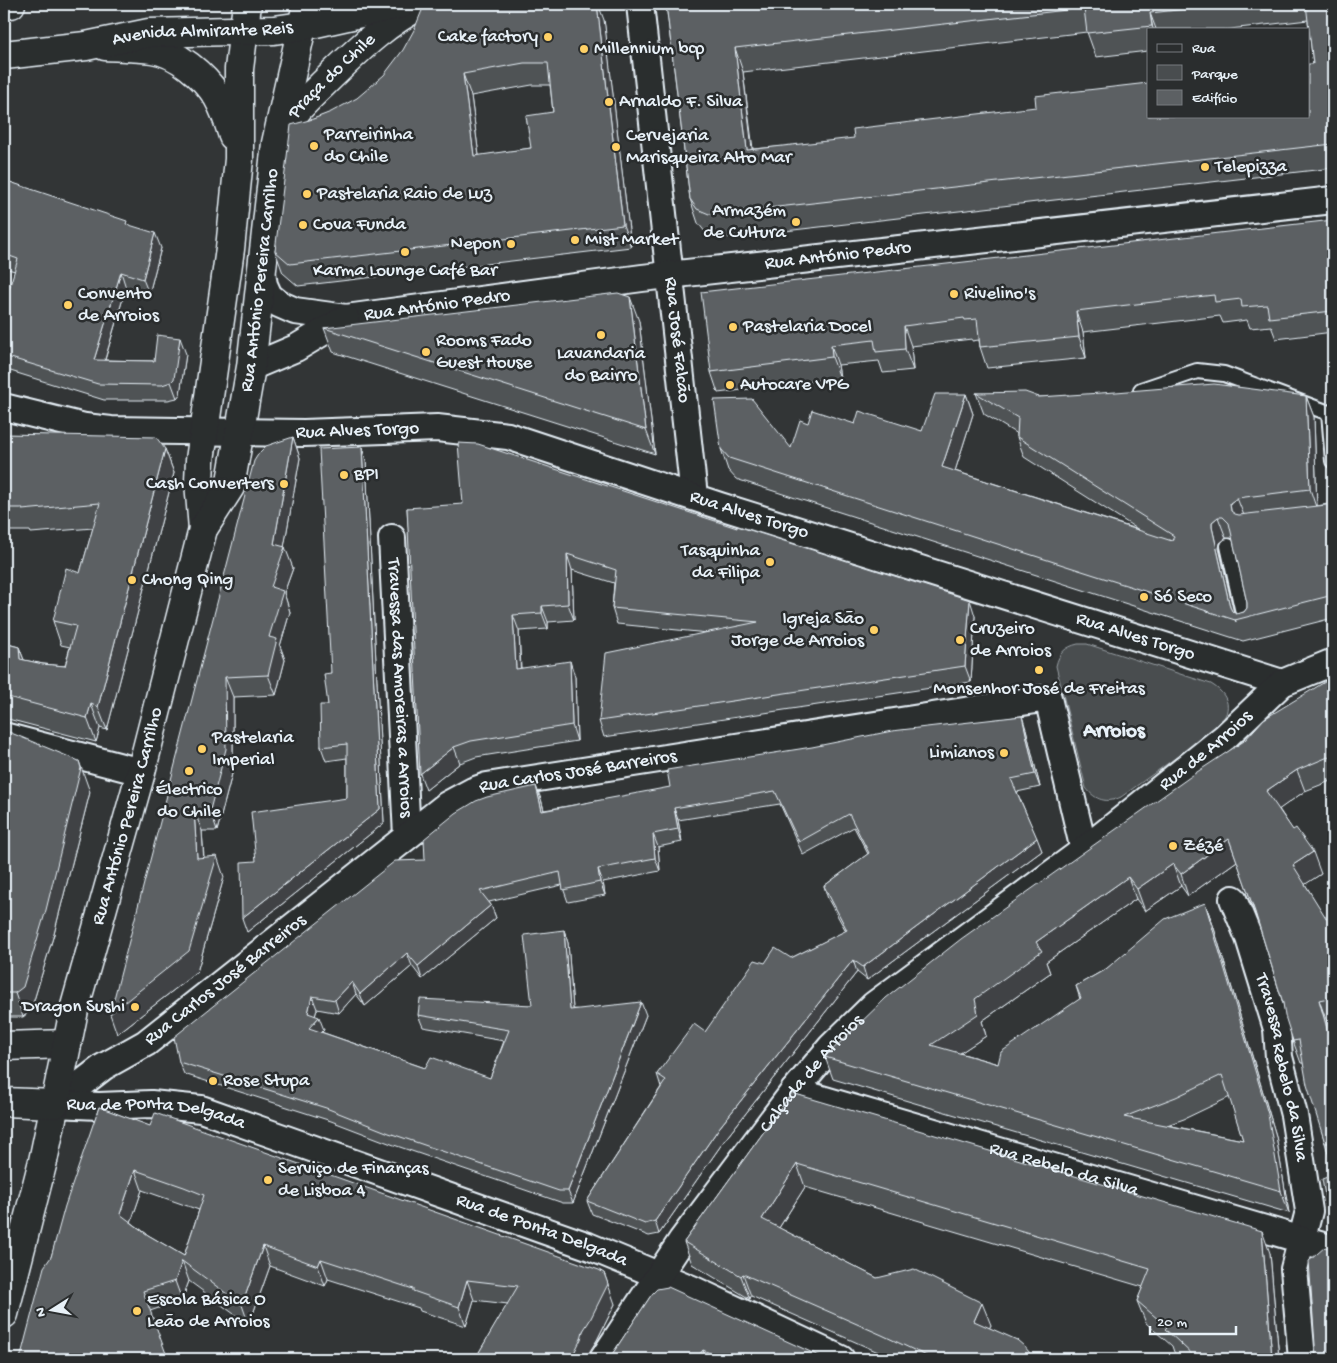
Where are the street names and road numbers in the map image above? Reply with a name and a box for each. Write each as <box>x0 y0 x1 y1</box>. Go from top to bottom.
street label: Avenida Almirante Reis <box>110 16 295 52</box>
street label: Praça do Chile <box>283 28 381 124</box>
street label: Rua António Pereira Carrilho <box>235 167 285 394</box>
street label: Rua António Pedro <box>764 236 913 276</box>
street label: Rua José Falcão <box>659 276 695 404</box>
street label: Rua António Pedro <box>363 284 512 327</box>
street label: Rua Alves Torgo <box>295 417 420 445</box>
street label: Rua Alves Torgo <box>687 485 812 545</box>
street label: Travessa das Amoreiras a Arroios <box>381 557 418 819</box>
street label: Rua Alves Torgo <box>1073 607 1198 666</box>
street label: Rua António Pereira Carrilho <box>87 705 169 928</box>
street label: Rua de Arroios <box>1155 705 1258 797</box>
street label: Rua Carlos José Barreiros <box>476 745 679 799</box>
street label: Rua Carlos José Barreiros <box>140 909 312 1051</box>
street label: Travessa Rebelo da Silva <box>1249 970 1313 1164</box>
street label: Calçada de Arroios <box>755 1009 870 1138</box>
street label: Rua de Ponta Delgada <box>66 1092 250 1136</box>
street label: Rua Rebelo da Silva <box>986 1137 1142 1203</box>
street label: Rua de Ponta Delgada <box>453 1189 632 1273</box>

